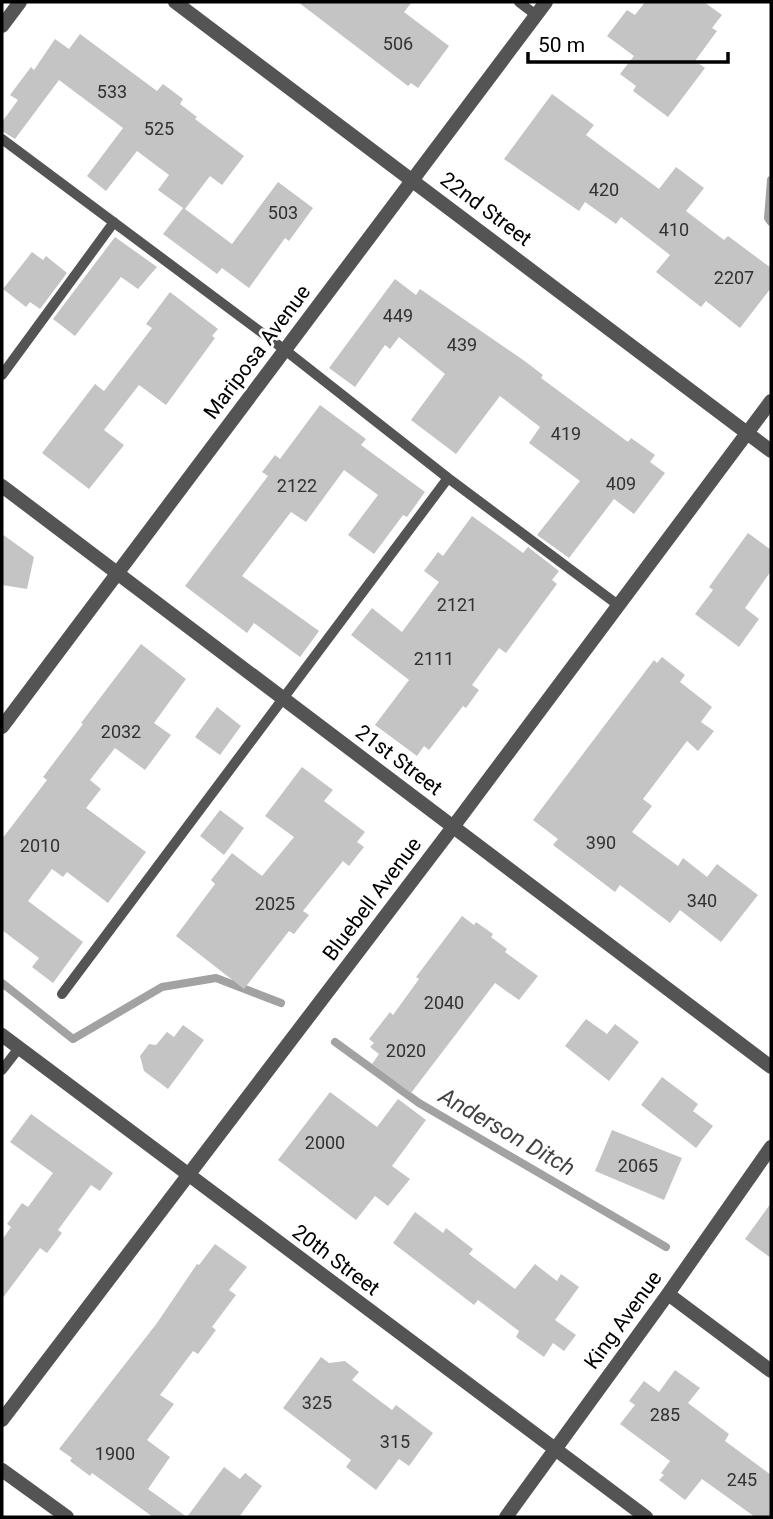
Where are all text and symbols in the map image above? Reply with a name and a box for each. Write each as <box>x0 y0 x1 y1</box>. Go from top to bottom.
scale bar <box>528 21 728 65</box>
house number: 506 <box>383 33 413 54</box>
text: 50 m <box>538 33 585 57</box>
house number: 533 <box>97 81 127 102</box>
house number: 525 <box>144 118 174 139</box>
street label: 22nd Street <box>436 167 536 251</box>
house number: 420 <box>589 179 619 200</box>
house number: 503 <box>268 202 298 223</box>
house number: 410 <box>659 219 689 240</box>
house number: 2207 <box>714 267 754 288</box>
street label: Mariposa Avenue <box>199 280 315 424</box>
house number: 449 <box>383 305 413 326</box>
house number: 439 <box>447 334 477 355</box>
house number: 419 <box>551 423 581 444</box>
house number: 409 <box>606 473 636 494</box>
house number: 2122 <box>277 475 317 496</box>
house number: 2121 <box>437 594 477 615</box>
house number: 2111 <box>414 648 454 669</box>
street label: 21st Street <box>351 720 447 800</box>
house number: 2032 <box>101 721 141 742</box>
house number: 390 <box>586 832 616 853</box>
street label: Bluebell Avenue <box>318 833 426 965</box>
house number: 2010 <box>20 835 60 856</box>
house number: 340 <box>687 890 717 911</box>
house number: 2025 <box>255 893 295 914</box>
house number: 2040 <box>424 992 464 1013</box>
house number: 2020 <box>386 1040 426 1061</box>
water label: Anderson Ditch <box>433 1082 580 1182</box>
house number: 2000 <box>305 1132 345 1153</box>
house number: 2065 <box>618 1155 658 1176</box>
street label: 20th Street <box>288 1220 384 1301</box>
street label: King Avenue <box>579 1266 667 1374</box>
house number: 325 <box>302 1392 332 1413</box>
house number: 285 <box>650 1404 680 1425</box>
house number: 315 <box>380 1431 410 1452</box>
house number: 1900 <box>95 1443 135 1464</box>
house number: 245 <box>727 1469 757 1490</box>

